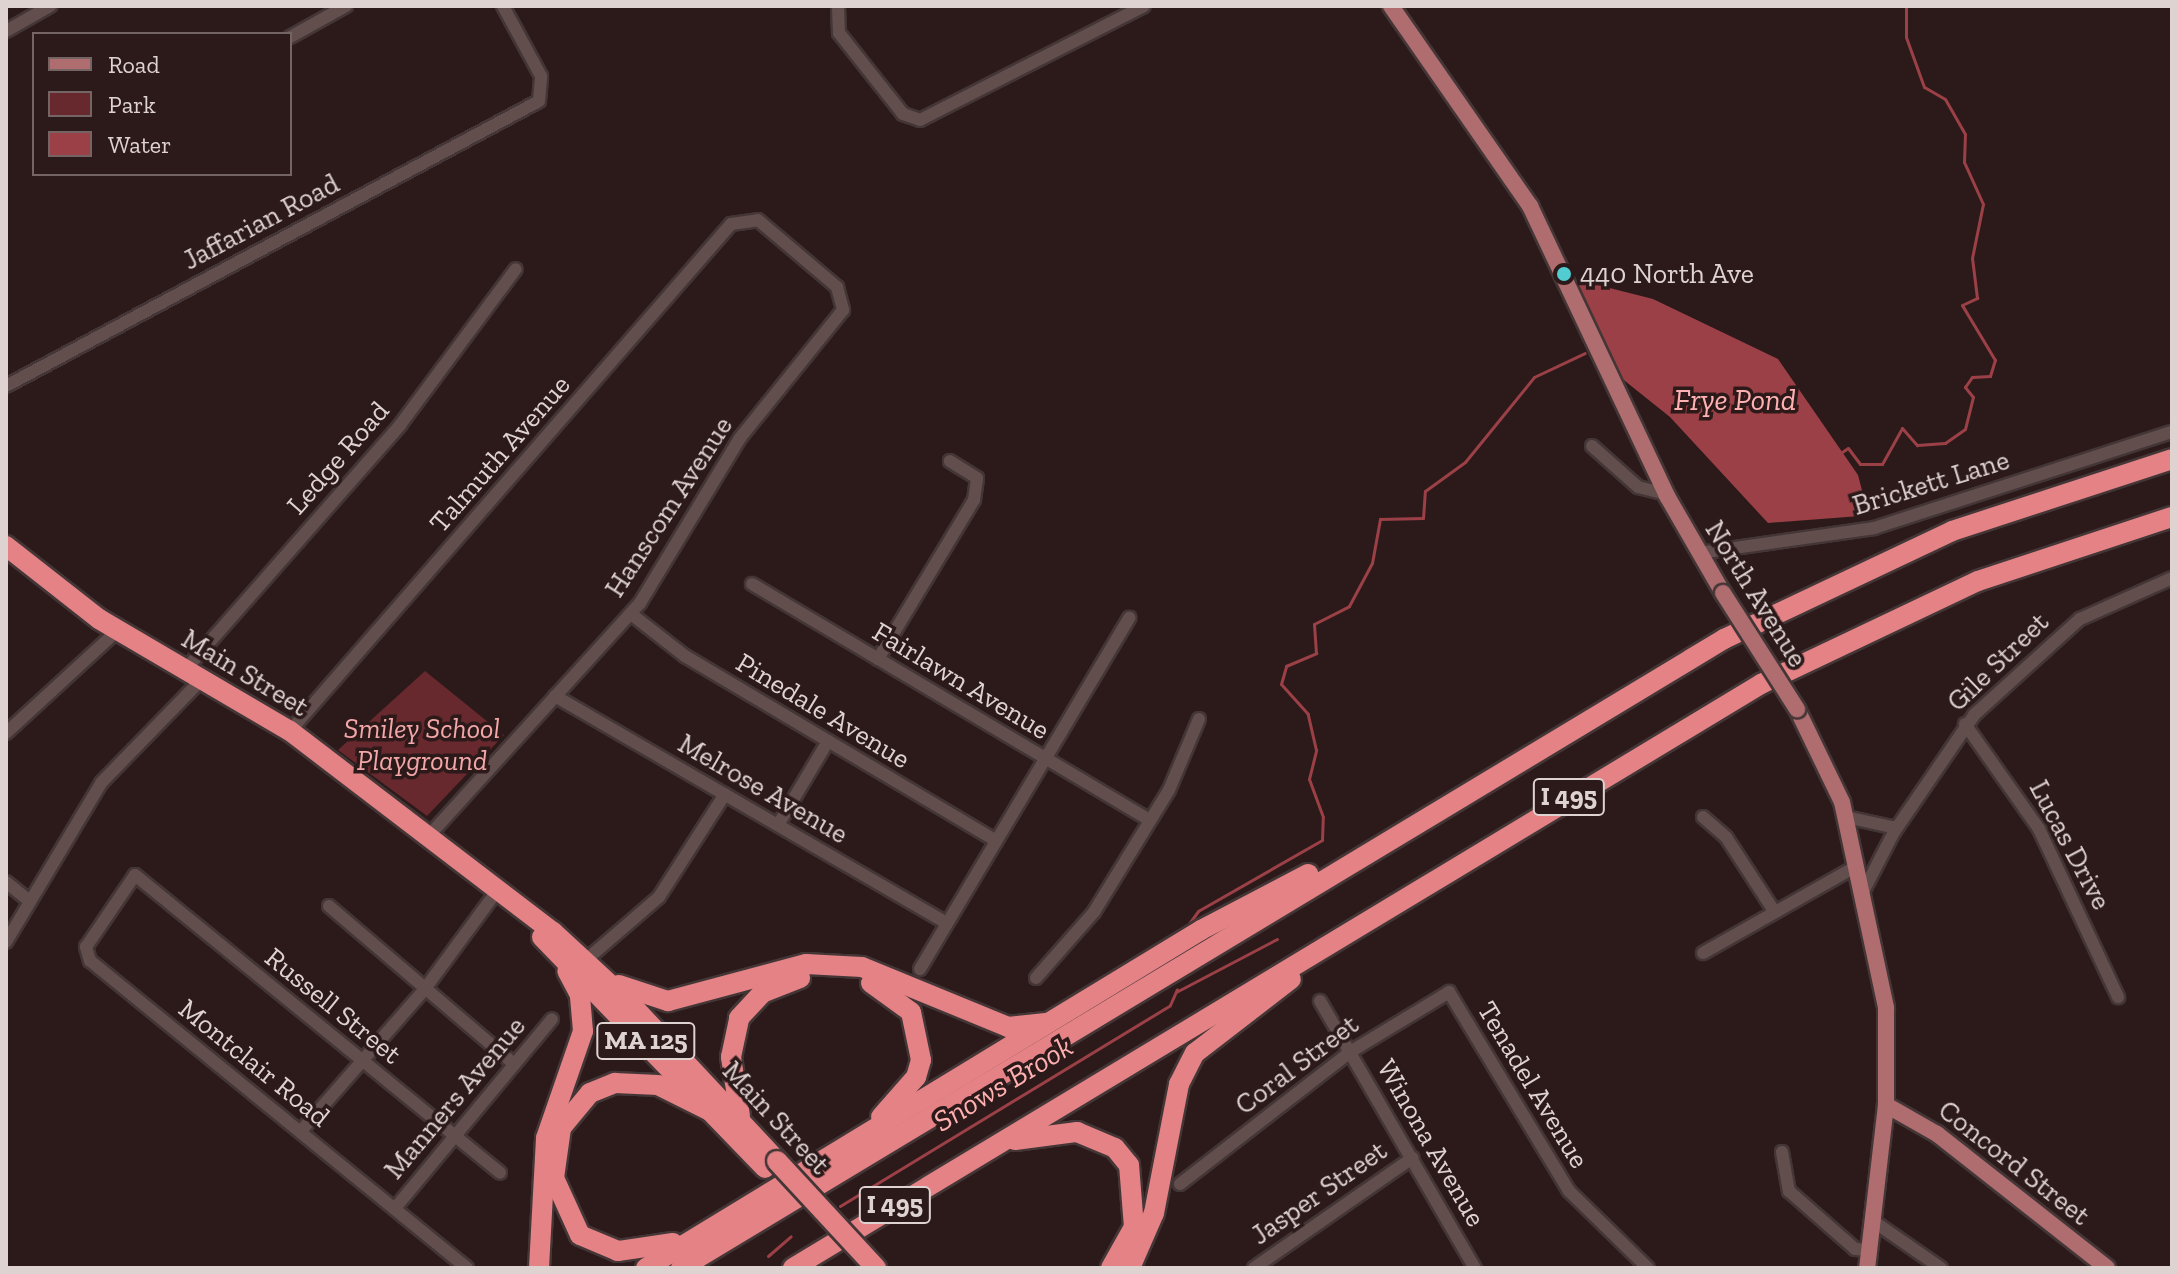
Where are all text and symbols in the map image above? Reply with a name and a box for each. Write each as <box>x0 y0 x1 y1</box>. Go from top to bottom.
legend <box>32 32 292 176</box>
text: Road <box>108 50 160 79</box>
text: Park <box>108 90 156 119</box>
text: Water <box>108 130 171 159</box>
street label: Jaffarian Road <box>177 167 345 277</box>
place label: 440 North Ave <box>1580 257 1755 291</box>
marker: 440 North Ave <box>1555 265 1573 283</box>
street label: Talmuth Avenue <box>422 368 578 540</box>
water label: Frye Pond <box>1674 382 1796 418</box>
street label: Ledge Road <box>280 395 396 521</box>
street label: Hanscom Avenue <box>598 410 740 604</box>
street label: Brickett Lane <box>1849 443 2013 523</box>
street label: North Avenue <box>1697 514 1815 674</box>
street label: Gile Street <box>1940 605 2056 719</box>
street label: Fairlawn Avenue <box>866 615 1056 747</box>
street label: Main Street <box>176 622 314 724</box>
street label: Pinedale Avenue <box>730 646 916 776</box>
park label: Smiley School Playground <box>344 712 500 778</box>
street label: Melrose Avenue <box>672 727 854 851</box>
road number: I 495 <box>1531 775 1607 819</box>
street label: Lucas Drive <box>2022 775 2118 915</box>
street label: Russell Street <box>258 941 408 1071</box>
street label: Montclair Road <box>172 992 336 1134</box>
street label: Tenadel Avenue <box>1470 995 1596 1175</box>
street label: Coral Street <box>1229 1008 1365 1122</box>
street label: Manners Avenue <box>377 1010 533 1186</box>
road number: MA 125 <box>594 1019 698 1063</box>
water label: Snows Brook <box>927 1028 1079 1140</box>
street label: Winona Avenue <box>1369 1053 1493 1233</box>
street label: Main Street <box>715 1055 837 1181</box>
street label: Concord Street <box>1932 1093 2096 1233</box>
street label: Jasper Street <box>1245 1134 1393 1252</box>
road number: I 495 <box>857 1183 933 1227</box>

